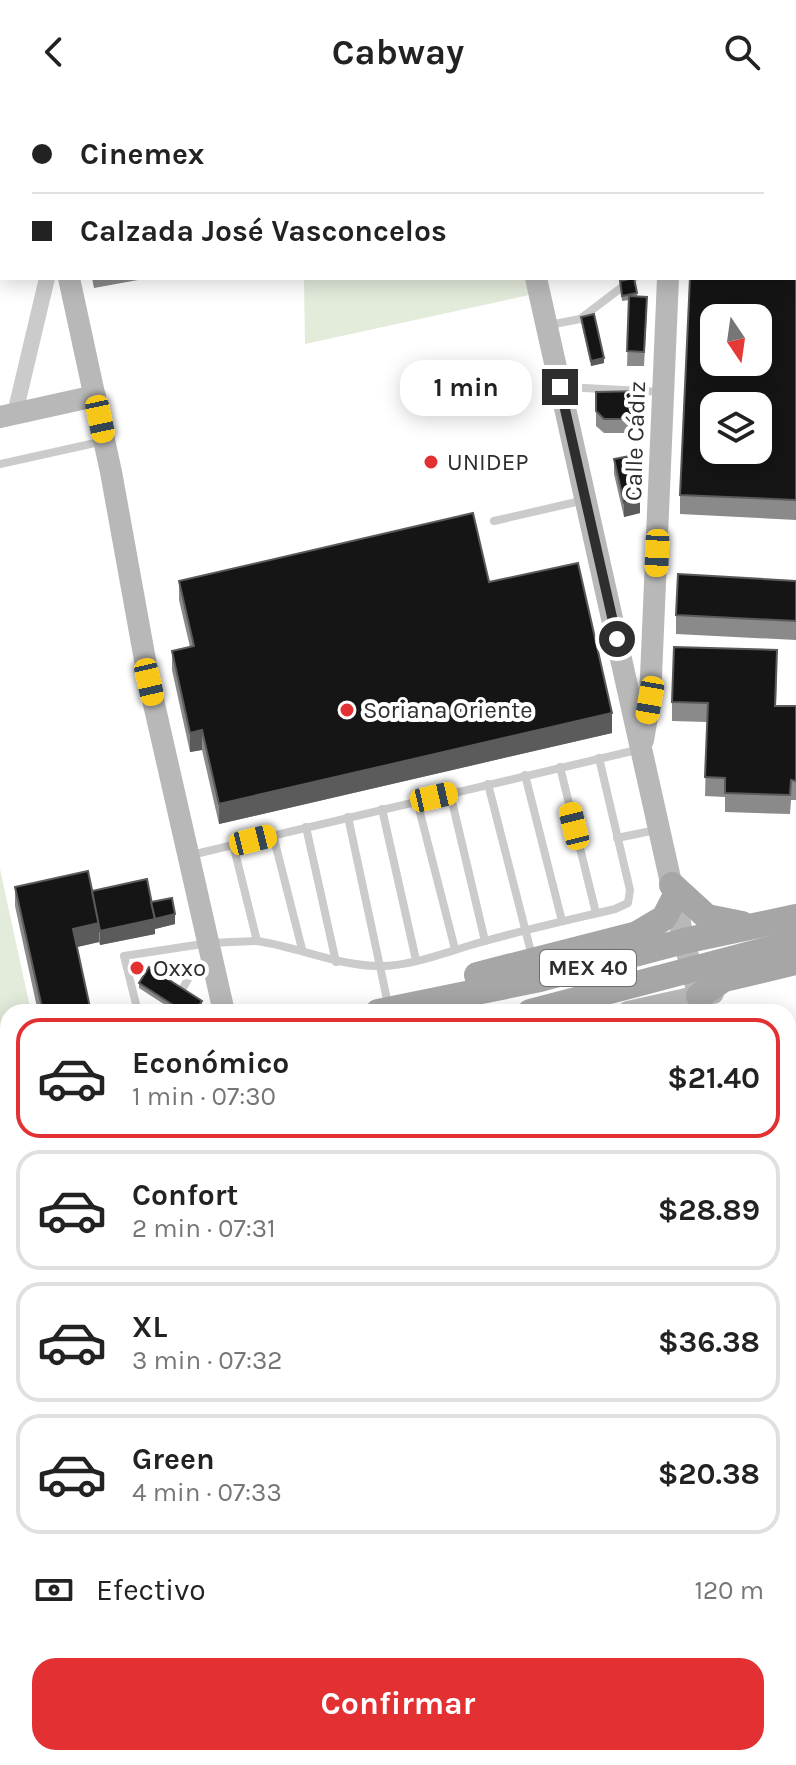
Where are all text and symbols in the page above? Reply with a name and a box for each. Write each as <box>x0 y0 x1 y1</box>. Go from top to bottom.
icon: back <box>32 30 76 74</box>
icon: search <box>720 30 764 74</box>
text: Cabway <box>332 31 464 73</box>
text: Cinemex <box>80 136 204 172</box>
text: Calzada José Vasconcelos <box>80 213 447 249</box>
north arrow <box>700 304 772 376</box>
map controls <box>700 304 772 464</box>
callout: 1 min <box>400 359 532 415</box>
route end <box>542 369 578 405</box>
text: 1 min <box>433 372 499 403</box>
street label: Calle Cádiz <box>619 381 651 501</box>
button: layers <box>700 392 772 464</box>
car <box>83 393 117 445</box>
place label: UNIDEP <box>447 448 528 476</box>
marker: UNIDEP <box>422 453 440 471</box>
car <box>644 529 670 577</box>
route start <box>599 621 635 657</box>
car <box>132 656 166 708</box>
car <box>634 674 666 726</box>
place label: Soriana Oriente <box>363 696 533 724</box>
marker: Soriana Oriente <box>338 701 356 719</box>
car <box>408 780 460 814</box>
car <box>557 800 591 852</box>
car <box>227 823 279 857</box>
road number: MEX 40 <box>540 950 636 986</box>
place label: Oxxo <box>153 954 206 982</box>
marker: Oxxo <box>128 959 146 977</box>
icon: car <box>36 1042 108 1114</box>
text: Económico <box>132 1045 289 1081</box>
text: $21.40 <box>667 1060 760 1096</box>
text: 1 min · 07:30 <box>132 1081 276 1112</box>
icon: car <box>36 1174 108 1246</box>
text: Confort <box>132 1177 238 1213</box>
text: $28.89 <box>658 1192 760 1228</box>
text: 2 min · 07:31 <box>132 1213 276 1244</box>
icon: car <box>36 1306 108 1378</box>
text: XL <box>132 1309 167 1345</box>
text: $36.38 <box>658 1324 760 1360</box>
text: 3 min · 07:32 <box>132 1345 282 1376</box>
icon: car <box>36 1438 108 1510</box>
text: Green <box>132 1441 215 1477</box>
text: $20.38 <box>658 1456 760 1492</box>
text: 4 min · 07:33 <box>132 1477 282 1508</box>
icon: cash <box>32 1568 76 1612</box>
text: Efectivo <box>96 1572 206 1608</box>
text: 120 m <box>694 1575 764 1606</box>
button: Confirmar <box>32 1658 764 1750</box>

